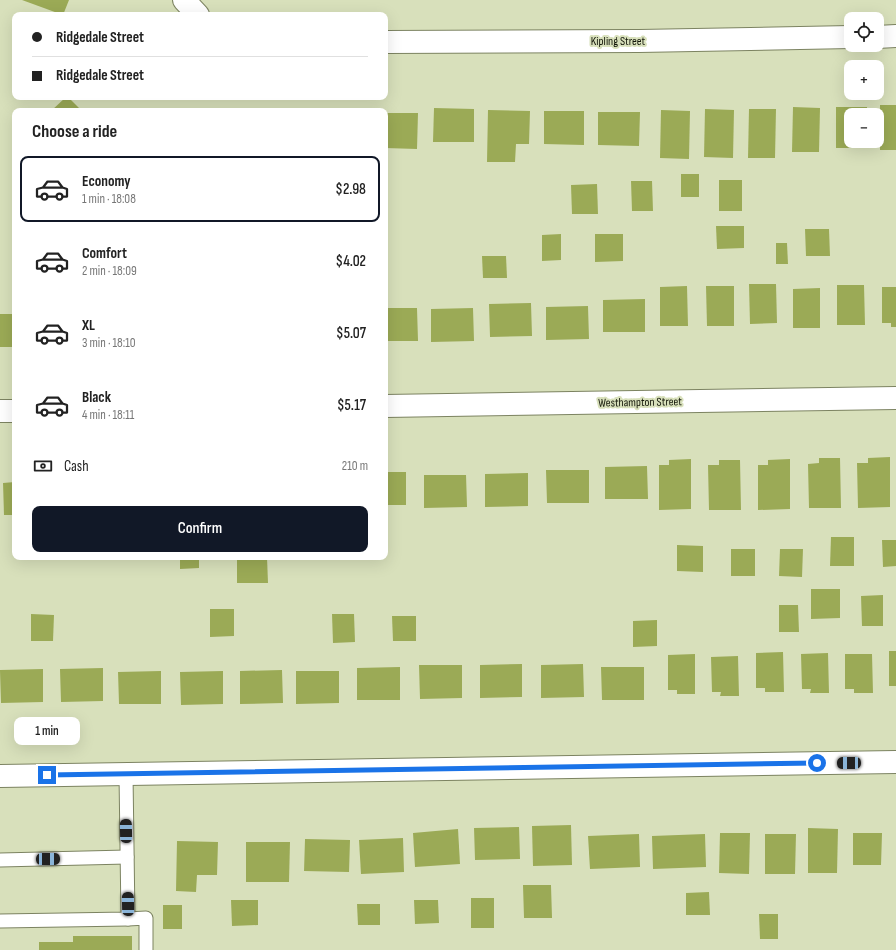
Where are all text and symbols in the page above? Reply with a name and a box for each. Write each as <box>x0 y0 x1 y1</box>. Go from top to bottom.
map controls <box>844 12 884 148</box>
button: locate <box>844 12 884 52</box>
text: Ridgedale Street <box>56 28 144 47</box>
street label: Kipling Street <box>591 34 646 49</box>
button: + <box>844 60 884 100</box>
text: Ridgedale Street <box>56 66 144 85</box>
button: − <box>844 108 884 148</box>
text: Choose a ride <box>32 121 117 142</box>
icon: car <box>34 171 70 207</box>
text: Economy <box>82 172 131 191</box>
text: $2.98 <box>335 180 366 199</box>
text: 1 min · 18:08 <box>82 191 136 207</box>
icon: car <box>34 243 70 279</box>
text: Comfort <box>82 244 127 263</box>
text: $4.02 <box>336 252 366 271</box>
text: 2 min · 18:09 <box>82 263 137 279</box>
icon: car <box>34 315 70 351</box>
text: XL <box>82 316 95 335</box>
text: $5.07 <box>336 324 366 343</box>
text: 3 min · 18:10 <box>82 335 136 351</box>
icon: car <box>34 387 70 423</box>
text: Black <box>82 388 111 407</box>
street label: Westhampton Street <box>598 394 682 411</box>
text: $5.17 <box>337 396 366 415</box>
text: 4 min · 18:11 <box>82 407 134 423</box>
icon: cash <box>32 455 54 477</box>
text: Cash <box>64 457 89 476</box>
text: 210 m <box>342 458 368 474</box>
button: Confirm <box>32 506 368 552</box>
callout: 1 min <box>14 717 80 745</box>
text: 1 min <box>35 723 59 739</box>
route start <box>808 754 826 772</box>
car <box>837 757 861 769</box>
route end <box>38 766 56 784</box>
car <box>120 819 132 843</box>
car <box>36 853 60 865</box>
car <box>122 892 134 916</box>

